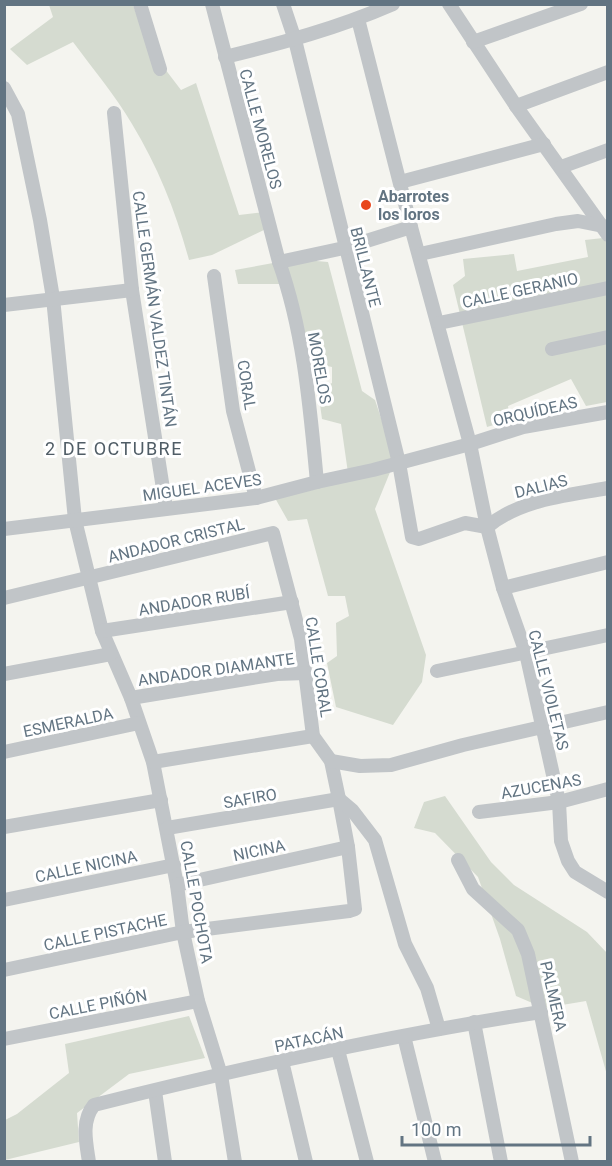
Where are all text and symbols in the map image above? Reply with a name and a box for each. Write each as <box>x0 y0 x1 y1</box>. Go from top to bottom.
street label: CALLE MORELOS <box>235 67 286 191</box>
place label: Abarrotes los loros <box>378 187 449 224</box>
street label: CALLE GERMÁN VALDEZ TINTÁN <box>129 190 180 428</box>
marker: Abarrotes los loros <box>359 198 373 212</box>
street label: BRILLANTE <box>346 225 385 309</box>
street label: CALLE GERANIO <box>460 269 580 312</box>
street label: MORELOS <box>304 331 335 405</box>
street label: CORAL <box>233 359 260 412</box>
street label: ORQUÍDEAS <box>491 393 579 430</box>
district label: 2 DE OCTUBRE <box>45 438 183 459</box>
street label: MIGUEL ACEVES <box>141 470 263 505</box>
street label: DALIAS <box>513 471 570 502</box>
street label: ANDADOR CRISTAL <box>106 514 247 567</box>
street label: ANDADOR RUBÍ <box>137 583 252 620</box>
street label: CALLE CORAL <box>301 615 336 719</box>
street label: CALLE VIOLETAS <box>524 628 573 752</box>
street label: ANDADOR DIAMANTE <box>137 649 296 690</box>
street label: ESMERALDA <box>21 704 115 741</box>
street label: AZUCENAS <box>499 770 583 803</box>
street label: SAFIRO <box>222 784 278 813</box>
street label: NICINA <box>231 836 287 865</box>
street label: CALLE POCHOTA <box>176 839 217 965</box>
street label: CALLE NICINA <box>33 846 139 887</box>
street label: CALLE PISTACHE <box>42 910 168 955</box>
street label: PALMERA <box>536 959 571 1034</box>
street label: CALLE PIÑÓN <box>47 985 149 1023</box>
street label: PATACÁN <box>273 1023 345 1056</box>
scale bar <box>402 1109 590 1147</box>
text: 100 m <box>411 1119 462 1140</box>

